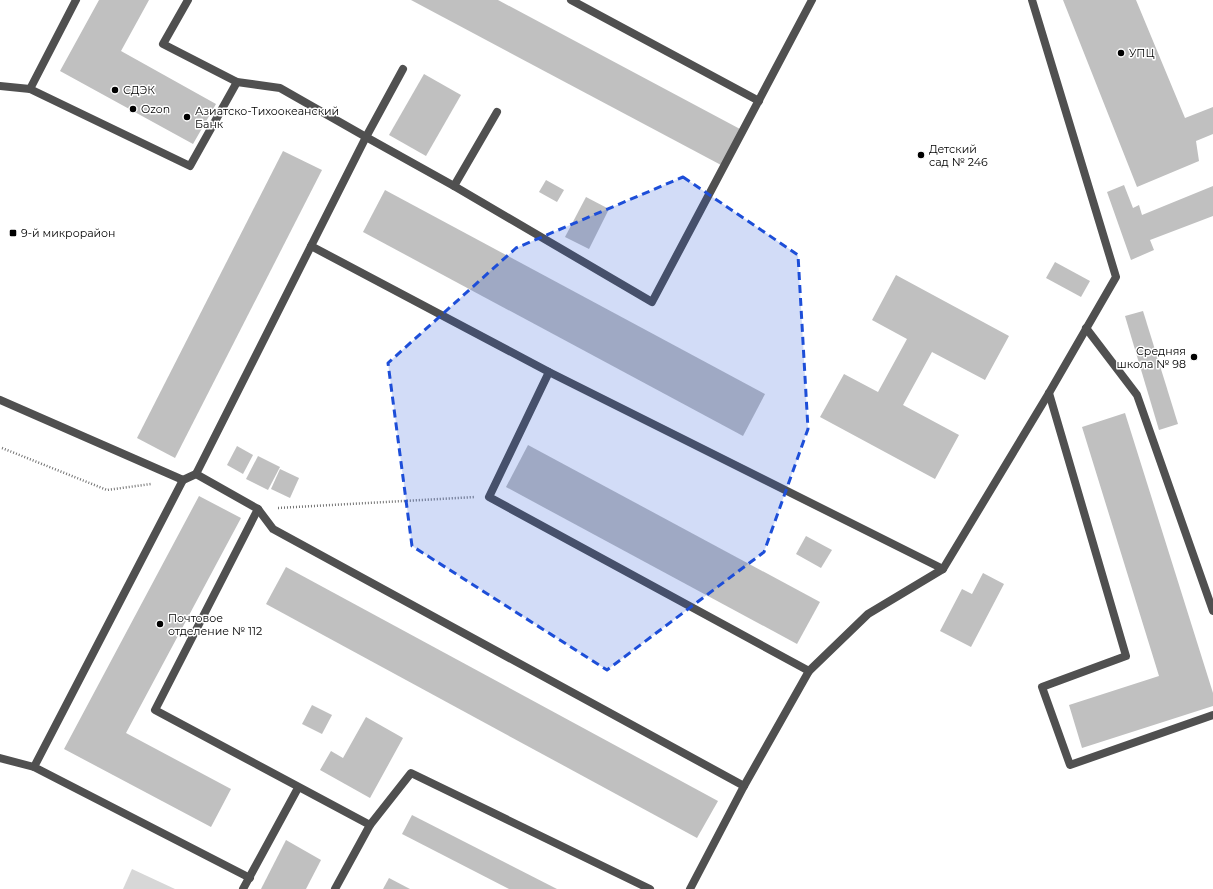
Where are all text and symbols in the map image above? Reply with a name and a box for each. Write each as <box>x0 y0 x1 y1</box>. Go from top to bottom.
place label: УПЦ <box>1129 46 1155 60</box>
marker: УПЦ <box>1116 48 1126 58</box>
place label: СДЭК <box>123 83 155 97</box>
marker: СДЭК <box>110 85 120 95</box>
place label: Ozon <box>141 102 170 116</box>
marker: Ozon <box>128 104 138 114</box>
place label: Азиатско-Тихоокеанский Банк <box>195 104 339 131</box>
marker: Азиатско-Тихоокеанский Банк <box>182 112 192 122</box>
place label: Детский сад № 246 <box>929 142 988 169</box>
marker: Детский сад № 246 <box>916 150 926 160</box>
place label: 9-й микрорайон <box>21 226 116 240</box>
marker: 9-й микрорайон <box>8 228 18 238</box>
place label: Средняя школа № 98 <box>1117 344 1186 371</box>
marker: Средняя школа № 98 <box>1189 352 1199 362</box>
place label: Почтовое отделение № 112 <box>168 611 262 638</box>
marker: Почтовое отделение № 112 <box>155 619 165 629</box>

